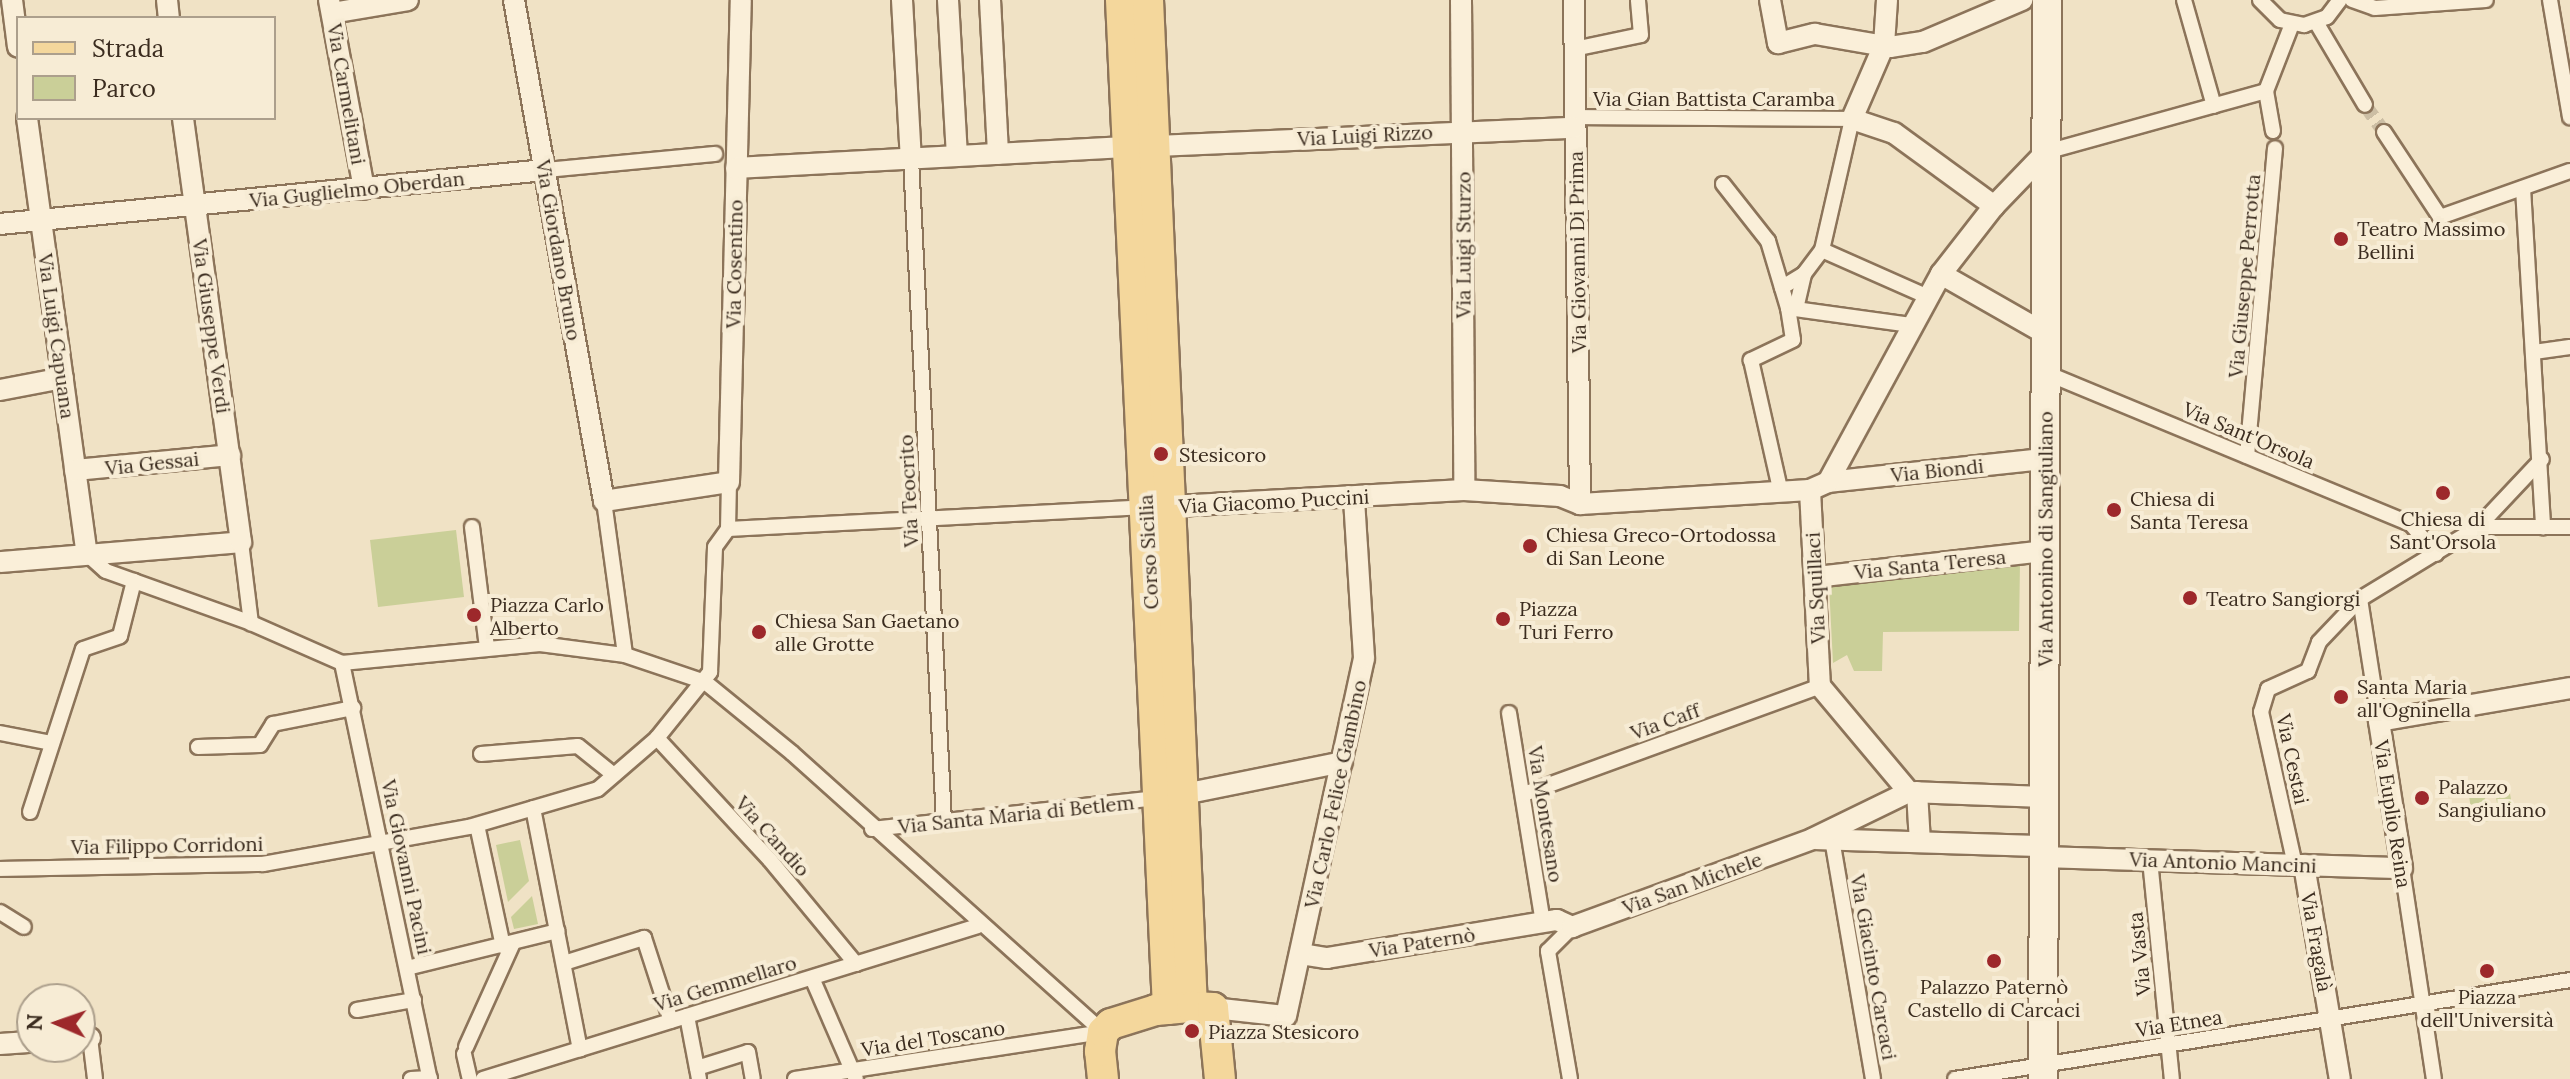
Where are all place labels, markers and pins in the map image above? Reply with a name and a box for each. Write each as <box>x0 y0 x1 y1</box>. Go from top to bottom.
place label: Teatro Massimo Bellini <box>2357 216 2505 263</box>
marker: Teatro Massimo Bellini <box>2332 230 2350 248</box>
place label: Stesicoro <box>1179 442 1266 466</box>
marker: Stesicoro <box>1150 443 1172 465</box>
marker: Chiesa di Sant'Orsola <box>2434 484 2452 502</box>
place label: Chiesa di Santa Teresa <box>2130 486 2249 533</box>
marker: Chiesa di Santa Teresa <box>2105 501 2123 519</box>
place label: Chiesa di Sant'Orsola <box>2390 506 2496 553</box>
place label: Chiesa Greco-Ortodossa di San Leone <box>1546 522 1776 569</box>
marker: Chiesa Greco-Ortodossa di San Leone <box>1521 537 1539 555</box>
place label: Teatro Sangiorgi <box>2206 586 2360 610</box>
marker: Teatro Sangiorgi <box>2181 589 2199 607</box>
place label: Piazza Carlo Alberto <box>490 592 604 639</box>
place label: Piazza Turi Ferro <box>1519 596 1613 643</box>
marker: Piazza Carlo Alberto <box>465 606 483 624</box>
place label: Chiesa San Gaetano alle Grotte <box>775 608 959 655</box>
marker: Piazza Turi Ferro <box>1494 610 1512 628</box>
marker: Chiesa San Gaetano alle Grotte <box>750 623 768 641</box>
place label: Santa Maria all'Ogninella <box>2357 674 2471 721</box>
marker: Santa Maria all'Ogninella <box>2332 688 2350 706</box>
place label: Palazzo Sangiuliano <box>2438 774 2546 821</box>
marker: Palazzo Sangiuliano <box>2413 789 2431 807</box>
marker: Palazzo Paternò Castello di Carcaci <box>1985 952 2003 970</box>
marker: Piazza dell'Università <box>2478 962 2496 980</box>
place label: Palazzo Paternò Castello di Carcaci <box>1908 974 2080 1021</box>
place label: Piazza dell'Università <box>2420 984 2554 1031</box>
place label: Piazza Stesicoro <box>1208 1019 1359 1043</box>
marker: Piazza Stesicoro <box>1183 1022 1201 1040</box>

